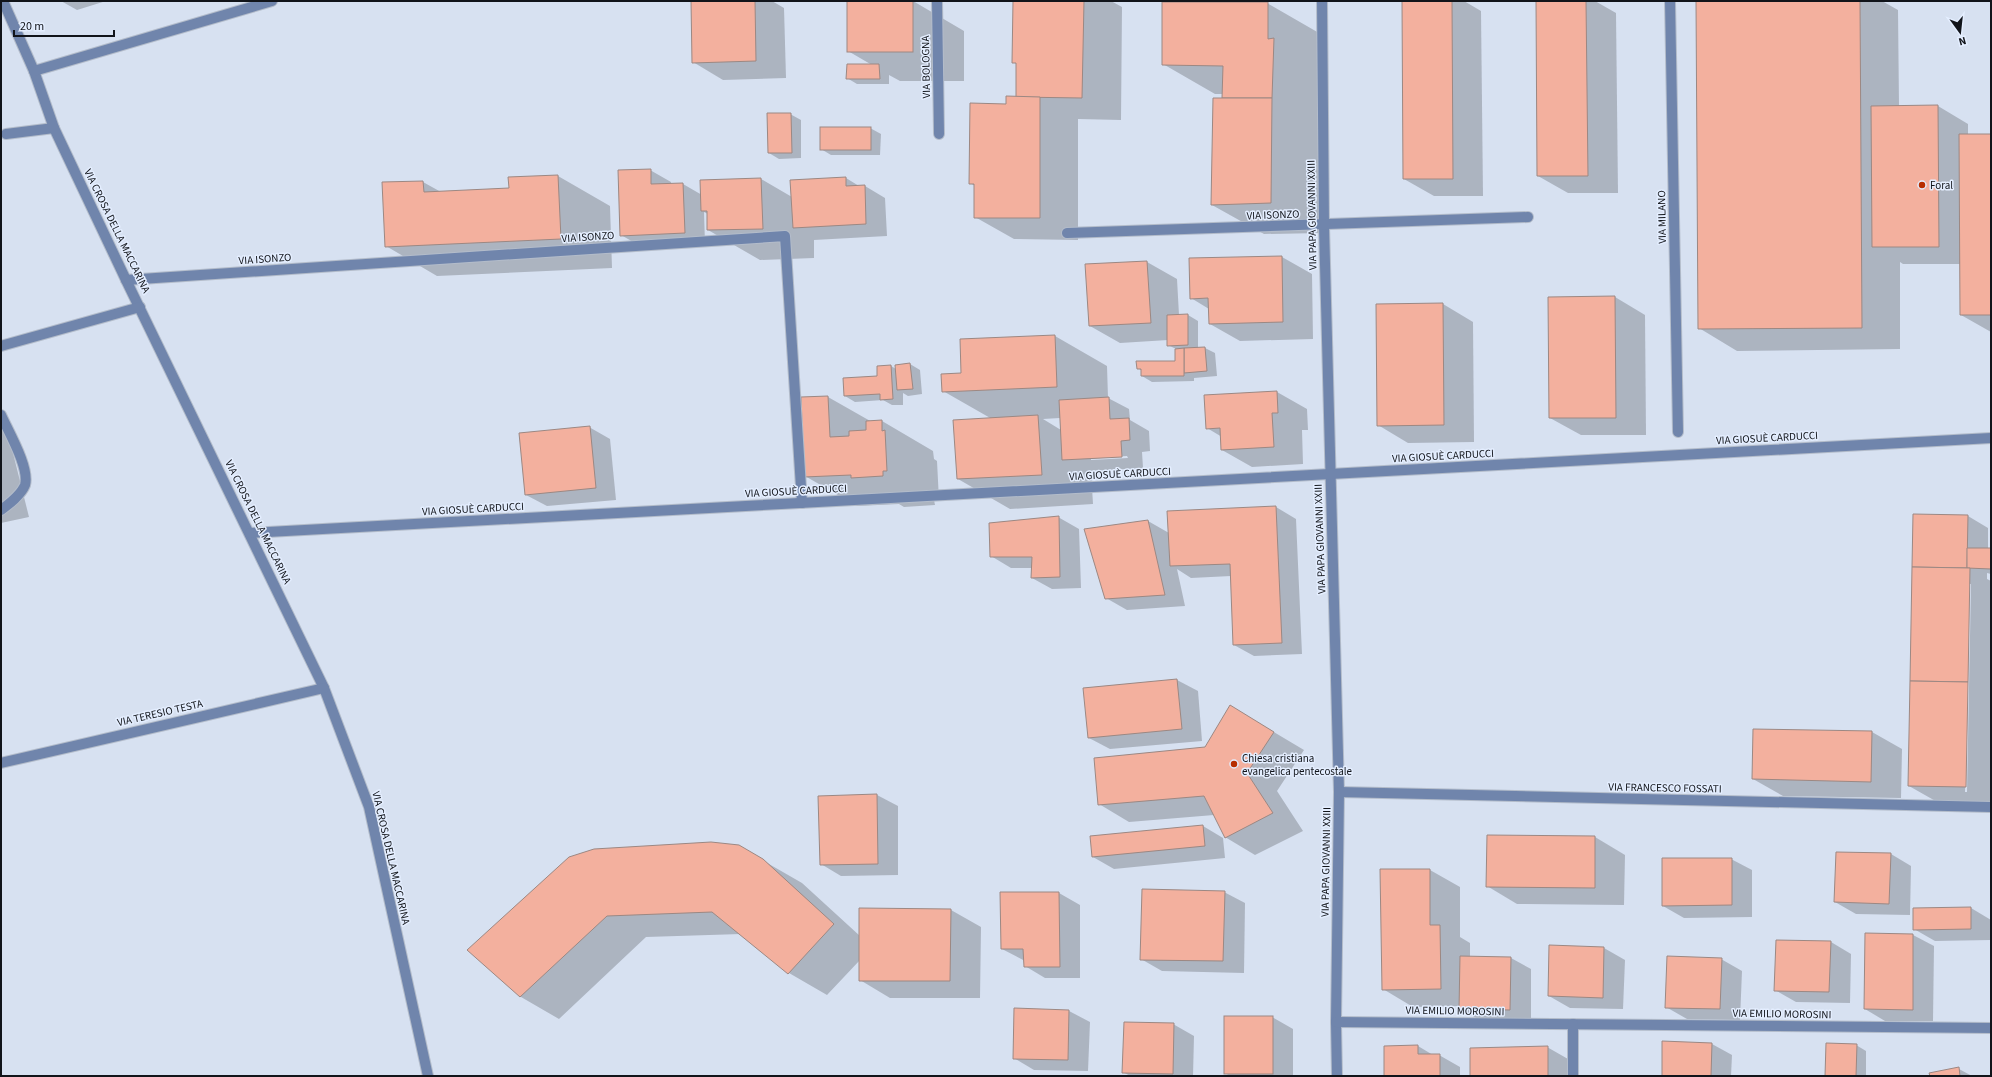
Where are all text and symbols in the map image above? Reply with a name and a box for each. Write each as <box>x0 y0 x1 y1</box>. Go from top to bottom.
scale bar <box>14 12 114 38</box>
north arrow <box>1940 12 1980 52</box>
text: 20 m <box>20 18 44 35</box>
text: N <box>1957 33 1968 49</box>
street label: VIA BOLOGNA <box>918 35 934 99</box>
street label: VIA PAPA GIOVANNI XXIII <box>1304 160 1320 270</box>
street label: VIA CROSA DELLA MACCARINA <box>80 166 154 296</box>
place label: Foral <box>1930 178 1953 193</box>
marker: Foral <box>1917 180 1927 190</box>
street label: VIA MILANO <box>1654 190 1670 244</box>
street label: VIA ISONZO <box>1246 207 1300 223</box>
street label: VIA ISONZO <box>561 228 615 246</box>
street label: VIA ISONZO <box>238 250 292 268</box>
street label: VIA GIOSUÈ CARDUCCI <box>1716 428 1818 448</box>
street label: VIA GIOSUÈ CARDUCCI <box>1392 446 1494 466</box>
street label: VIA CROSA DELLA MACCARINA <box>221 457 295 587</box>
street label: VIA GIOSUÈ CARDUCCI <box>1069 464 1171 484</box>
street label: VIA GIOSUÈ CARDUCCI <box>745 481 847 501</box>
street label: VIA PAPA GIOVANNI XXIII <box>1311 484 1329 594</box>
street label: VIA GIOSUÈ CARDUCCI <box>422 499 524 519</box>
street label: VIA TERESIO TESTA <box>116 696 204 730</box>
place label: Chiesa cristiana evangelica pentecostale <box>1242 751 1353 779</box>
marker: Chiesa cristiana evangelica pentecostale <box>1229 759 1239 769</box>
street label: VIA FRANCESCO FOSSATI <box>1608 780 1722 796</box>
street label: VIA CROSA DELLA MACCARINA <box>368 790 414 926</box>
street label: VIA PAPA GIOVANNI XXIII <box>1318 807 1334 917</box>
street label: VIA EMILIO MOROSINI <box>1405 1003 1505 1019</box>
street label: VIA EMILIO MOROSINI <box>1732 1006 1832 1022</box>

